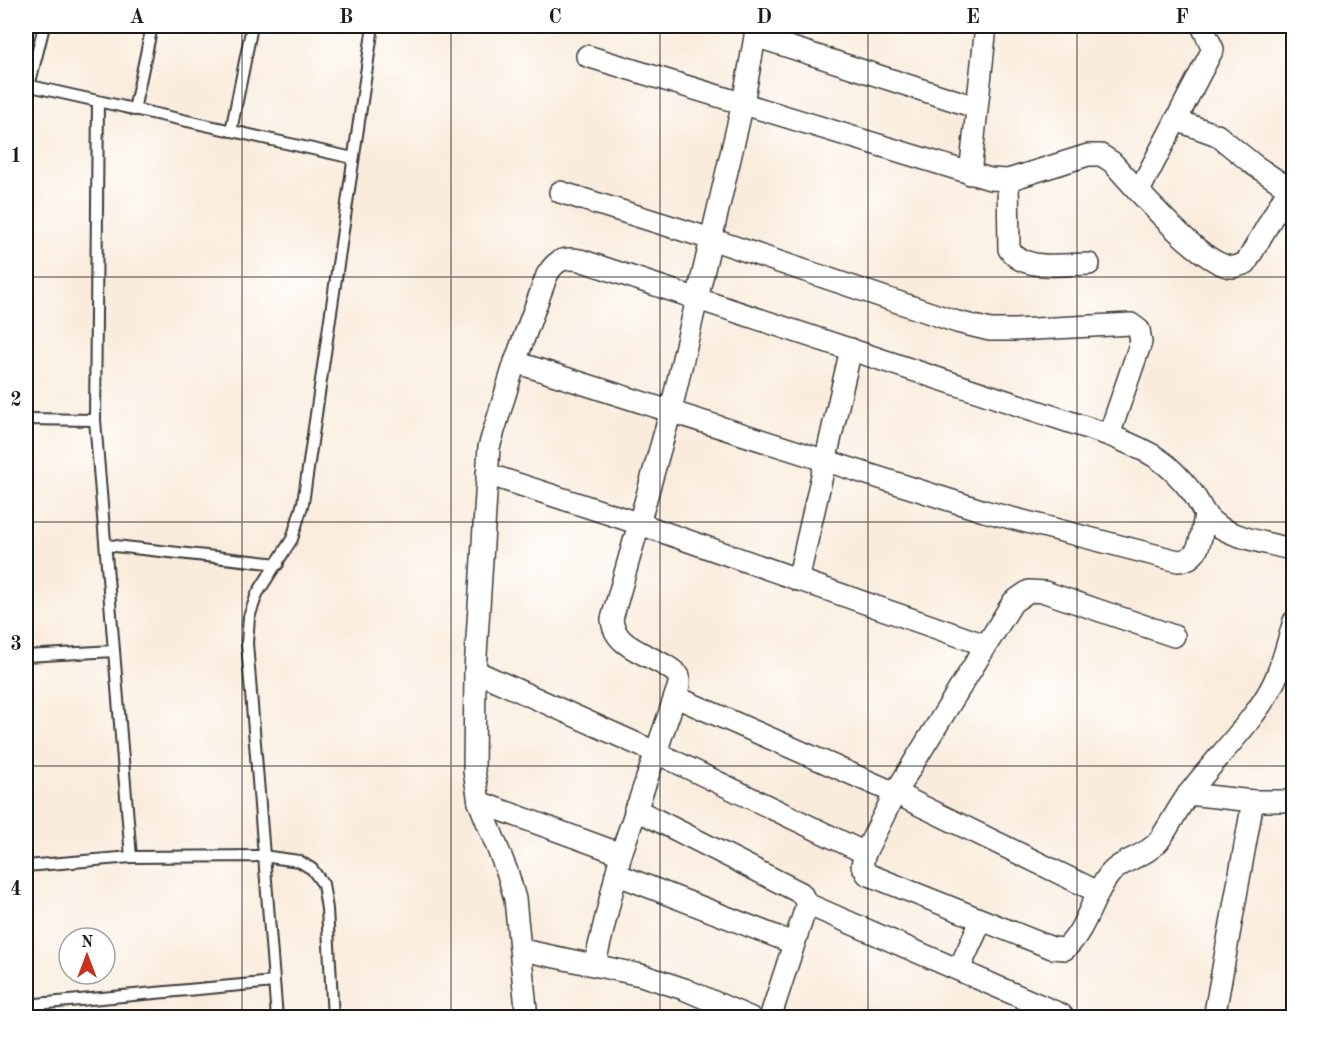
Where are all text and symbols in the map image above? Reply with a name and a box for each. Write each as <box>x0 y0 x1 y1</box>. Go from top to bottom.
text: A <box>129 8 145 28</box>
text: B <box>339 8 353 28</box>
text: C <box>548 8 562 28</box>
text: D <box>756 8 772 28</box>
text: E <box>966 8 980 28</box>
text: F <box>1175 8 1189 28</box>
text: 1 <box>10 147 22 167</box>
text: 2 <box>10 391 22 411</box>
text: 3 <box>10 635 22 655</box>
text: 4 <box>10 880 22 900</box>
north arrow <box>57 926 117 986</box>
text: N <box>81 935 94 951</box>

